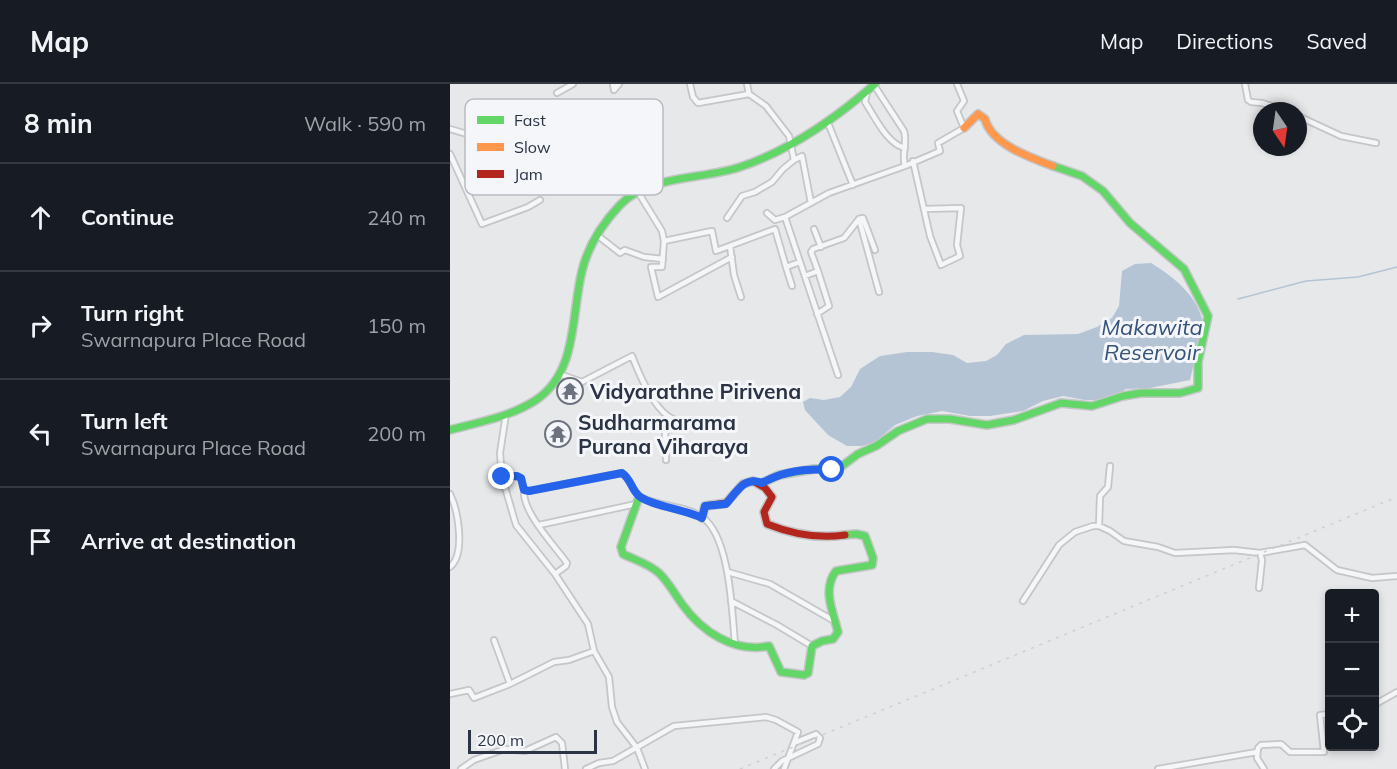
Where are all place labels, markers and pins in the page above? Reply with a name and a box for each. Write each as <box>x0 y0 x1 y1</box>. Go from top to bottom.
temple icon: Vidyarathne Pirivena <box>555 376 585 406</box>
place label: Vidyarathne Pirivena <box>589 378 801 404</box>
place label: Sudharmarama Purana Viharaya <box>578 409 749 459</box>
temple icon: Sudharmarama Purana Viharaya <box>543 419 573 449</box>

